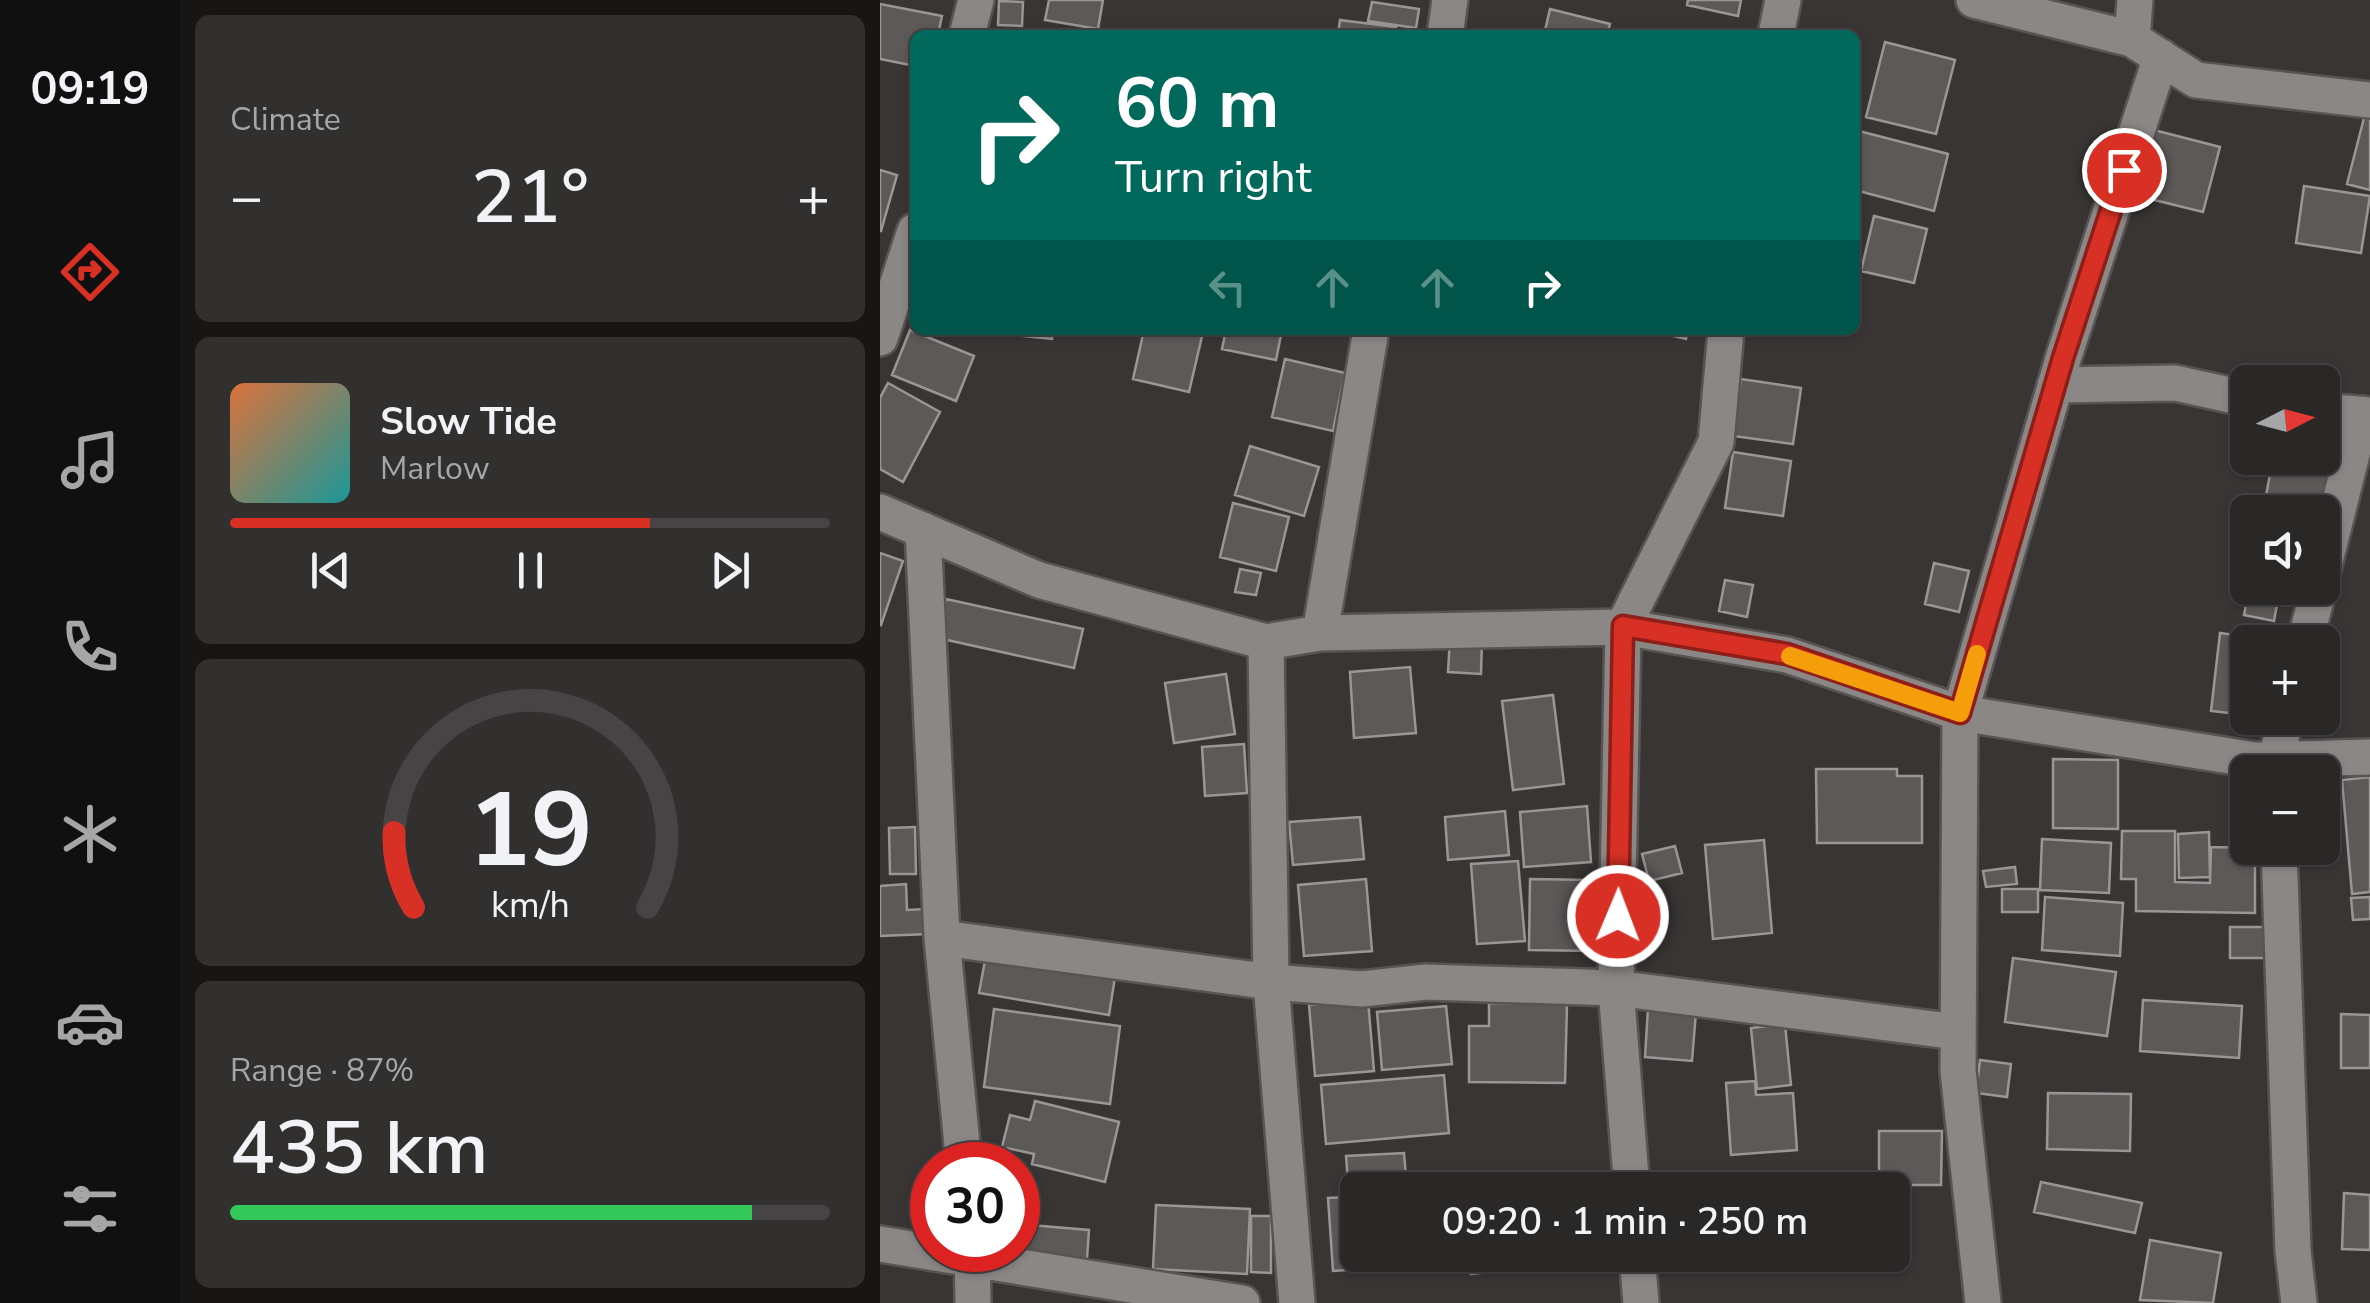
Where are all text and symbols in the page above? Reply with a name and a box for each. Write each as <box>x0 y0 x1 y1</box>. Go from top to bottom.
text: 60 m <box>1115 56 1279 152</box>
text: 09:19 <box>30 59 150 120</box>
icon: right <box>950 70 1080 200</box>
text: Climate <box>230 98 341 141</box>
pin <box>2082 128 2167 213</box>
icon: arrive <box>2097 143 2152 198</box>
text: 21° <box>471 146 589 248</box>
text: Turn right <box>1115 147 1312 208</box>
text: − <box>230 160 263 235</box>
text: + <box>797 160 830 235</box>
icon: directions <box>55 237 125 307</box>
icon: left <box>1200 260 1255 315</box>
icon: ahead <box>1305 260 1360 315</box>
icon: ahead <box>1410 260 1465 315</box>
icon: right <box>1515 260 1570 315</box>
north arrow <box>2230 365 2340 475</box>
map controls <box>2230 365 2340 865</box>
text: Slow Tide <box>380 396 557 447</box>
icon: music <box>55 425 125 495</box>
text: Marlow <box>380 447 490 490</box>
button: sound <box>2230 495 2340 605</box>
icon: previous <box>303 543 358 598</box>
icon: pause <box>503 543 558 598</box>
icon: next <box>703 543 758 598</box>
icon: phone <box>55 612 125 682</box>
button: + <box>2230 625 2340 735</box>
button: − <box>2230 755 2340 865</box>
text: 19 <box>468 760 592 902</box>
icon: climate <box>55 799 125 869</box>
position arrow <box>1566 864 1670 968</box>
text: km/h <box>491 881 569 930</box>
icon: car <box>55 987 125 1057</box>
text: Range · 87% <box>230 1049 414 1092</box>
text: 435 km <box>230 1097 488 1199</box>
speed limit sign: 30 <box>910 1142 1040 1272</box>
icon: filters <box>55 1174 125 1244</box>
text: 09:20 · 1 min · 250 m <box>1442 1196 1808 1247</box>

